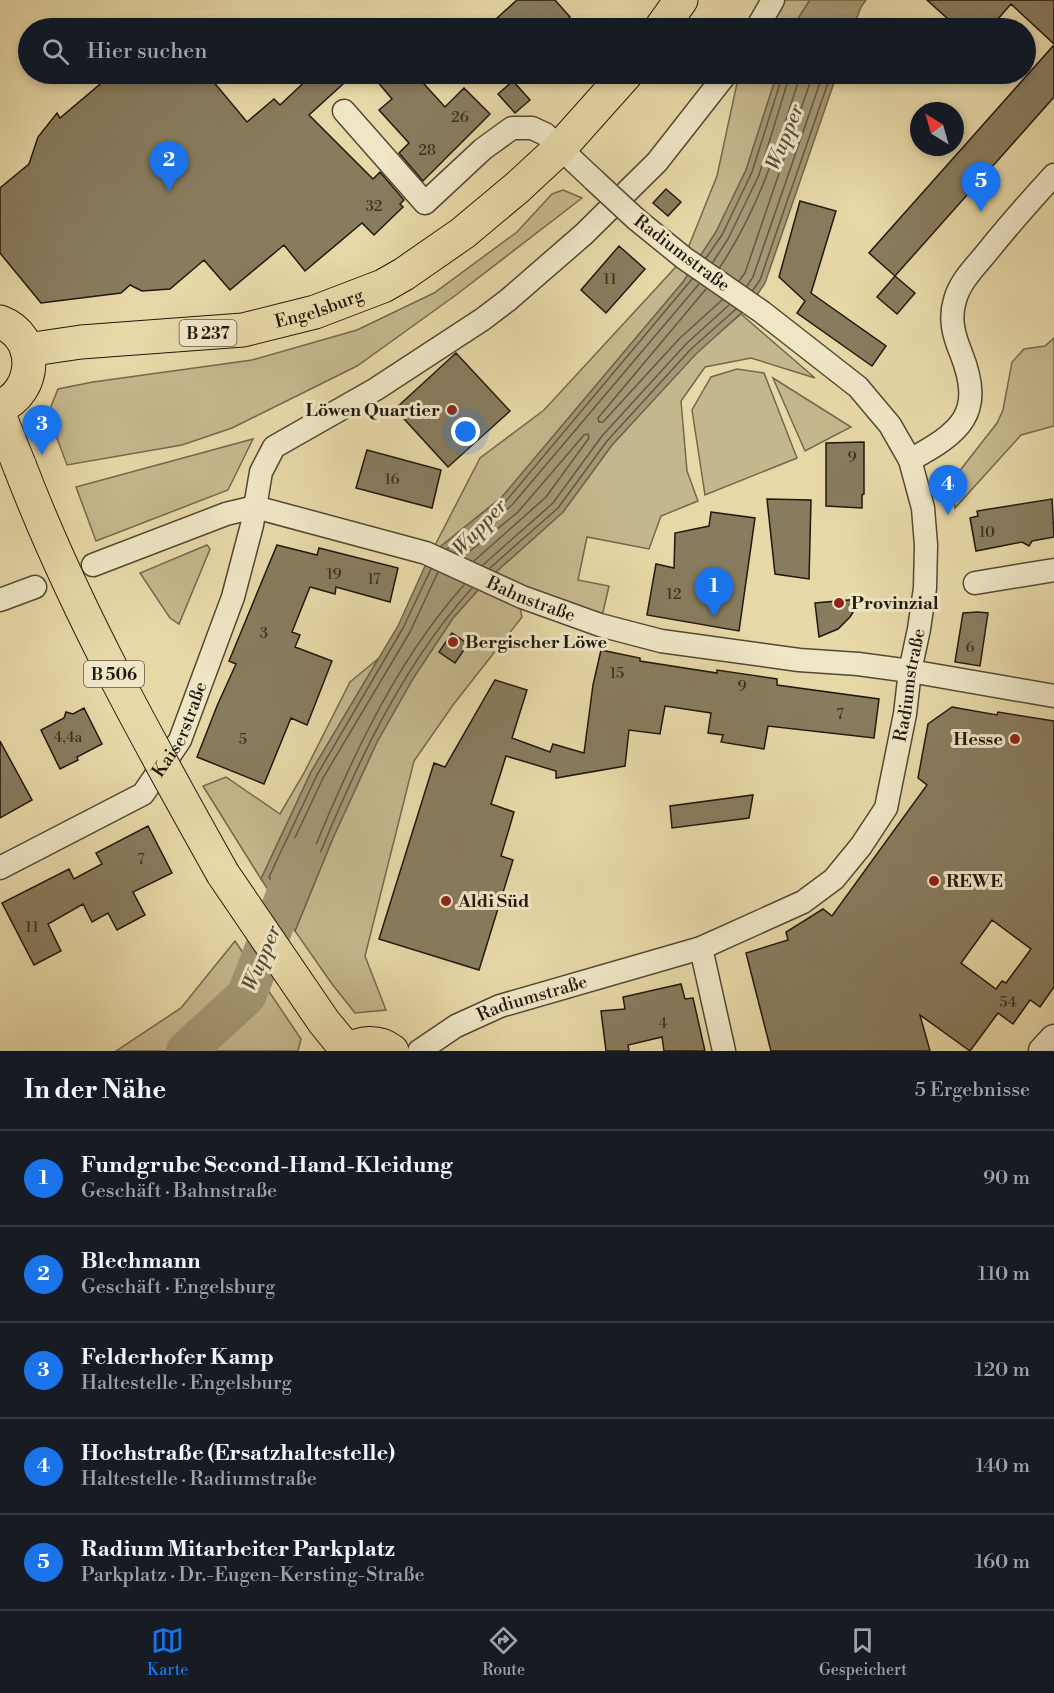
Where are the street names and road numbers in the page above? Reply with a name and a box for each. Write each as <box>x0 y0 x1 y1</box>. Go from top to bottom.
street label: Radiumstraße <box>629 210 734 297</box>
street label: Engelsburg <box>272 283 367 334</box>
road number: B 237 <box>180 320 236 346</box>
street label: Bahnstraße <box>482 571 578 627</box>
street label: Radiumstraße <box>889 626 931 744</box>
road number: B 506 <box>84 661 144 687</box>
street label: Kaiserstraße <box>147 678 213 782</box>
street label: Radiumstraße <box>473 970 590 1027</box>

